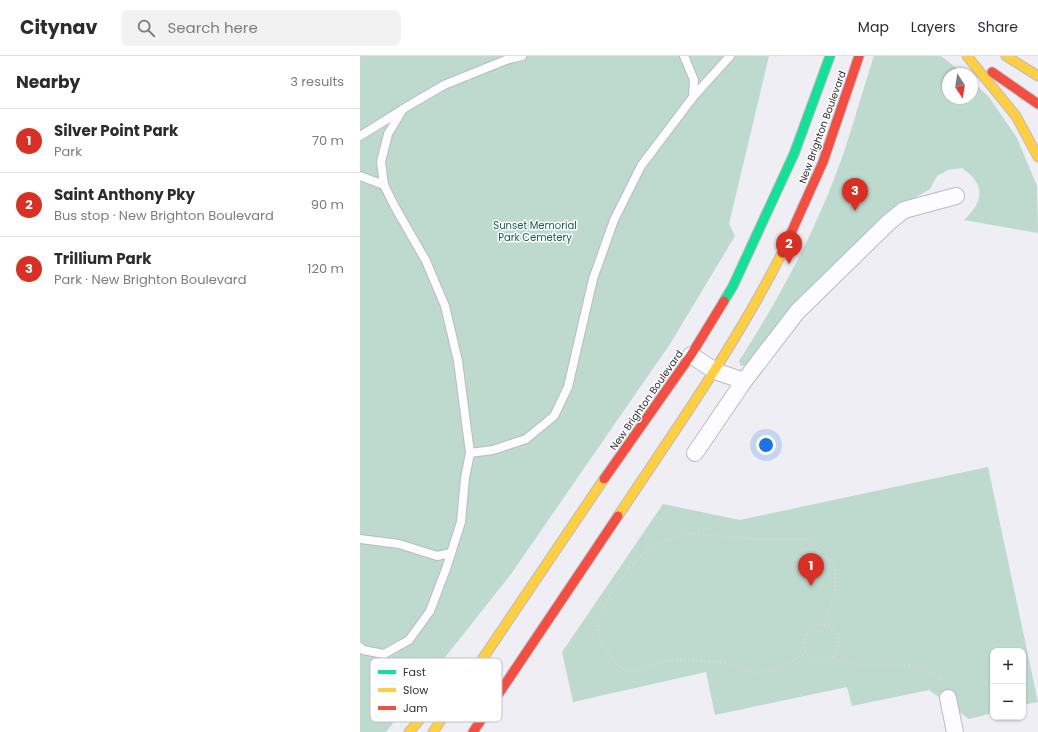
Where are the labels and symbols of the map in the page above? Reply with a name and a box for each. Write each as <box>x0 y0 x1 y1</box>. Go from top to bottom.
north arrow <box>942 68 978 104</box>
street label: New Brighton Boulevard <box>795 69 850 186</box>
pin: 3 <box>842 178 868 211</box>
park label: Sunset Memorial Park Cemetery <box>493 218 577 245</box>
pin: 2 <box>776 231 802 264</box>
street label: New Brighton Boulevard <box>606 347 687 453</box>
your location <box>756 435 776 455</box>
pin: 1 <box>798 553 824 586</box>
legend <box>370 658 502 722</box>
text: Fast <box>403 664 426 680</box>
text: Slow <box>403 682 428 698</box>
text: Jam <box>403 700 428 716</box>

